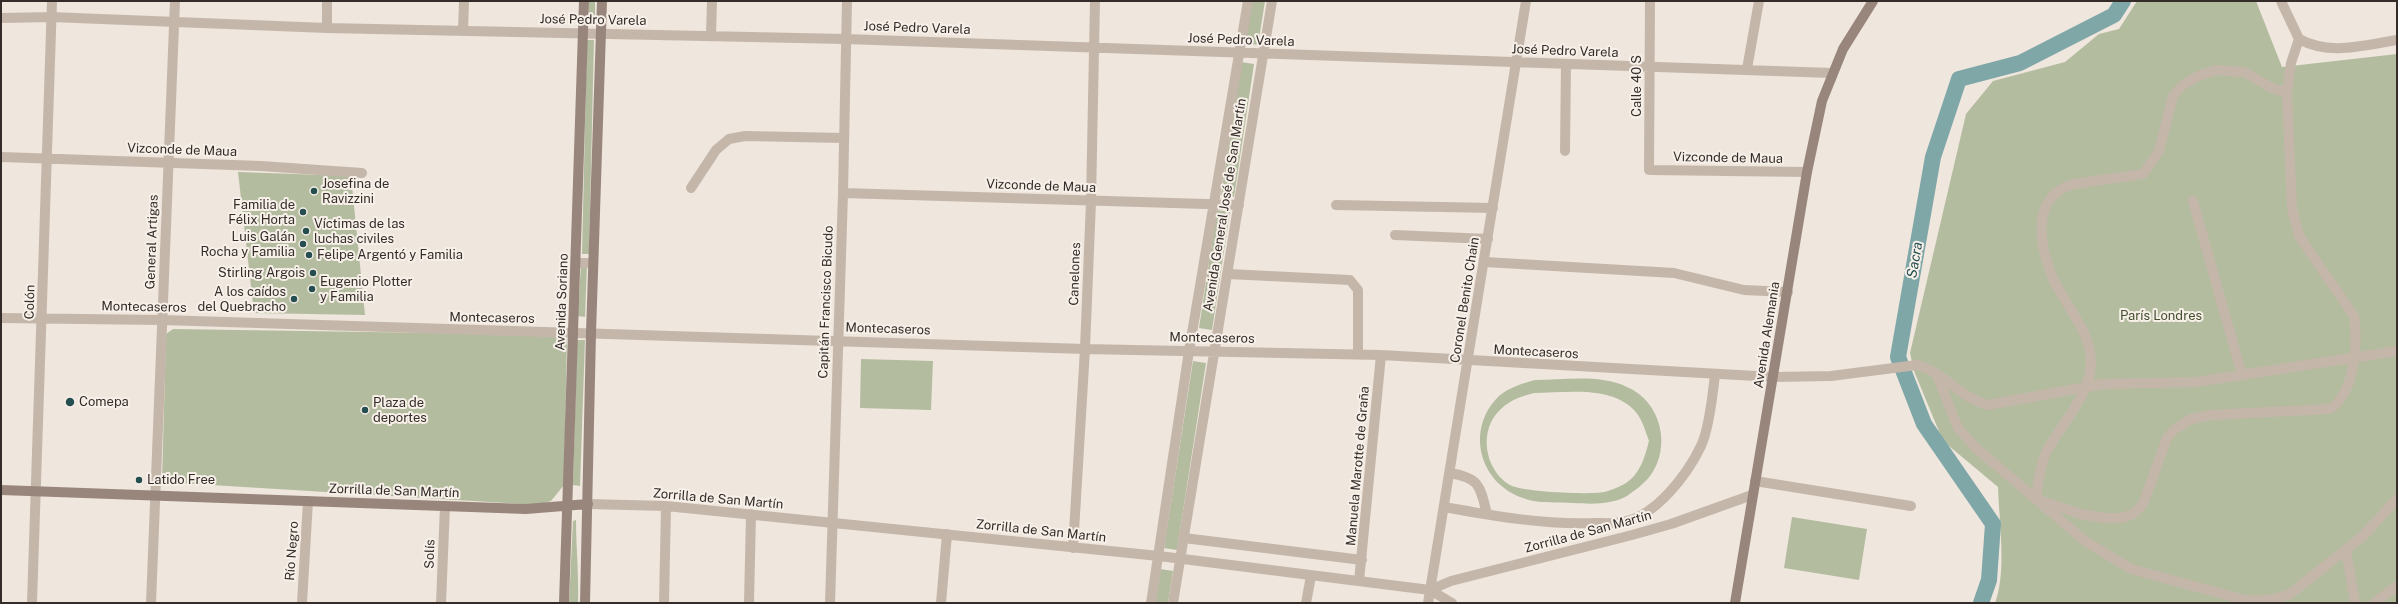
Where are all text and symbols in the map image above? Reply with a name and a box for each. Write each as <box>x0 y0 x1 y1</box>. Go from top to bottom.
street label: José Pedro Varela <box>539 11 647 29</box>
street label: José Pedro Varela <box>863 18 971 38</box>
street label: José Pedro Varela <box>1187 30 1295 50</box>
street label: José Pedro Varela <box>1511 41 1619 61</box>
street label: Calle 40 S <box>1629 55 1645 117</box>
street label: Avenida General José de San Martín <box>1200 97 1250 313</box>
street label: Vizconde de Maua <box>127 140 237 160</box>
street label: Vizconde de Maua <box>1673 149 1783 167</box>
place label: Josefina de Ravizzini <box>322 176 389 207</box>
street label: Vizconde de Maua <box>986 176 1096 196</box>
marker: Josefina de Ravizzini <box>309 186 319 196</box>
street label: General Artigas <box>143 194 161 290</box>
place label: Familia de Félix Horta <box>228 197 295 228</box>
marker: Familia de Félix Horta <box>298 207 308 217</box>
place label: Víctimas de las luchas civiles <box>314 216 405 247</box>
street label: Capitán Francisco Bicudo <box>816 225 836 379</box>
marker: Víctimas de las luchas civiles <box>301 226 311 236</box>
place label: Luis Galán Rocha y Familia <box>201 229 295 260</box>
street label: Coronel Benito Chain <box>1447 236 1483 364</box>
marker: Luis Galán Rocha y Familia <box>298 239 308 249</box>
water label: Sacra <box>1904 241 1926 279</box>
street label: Canelones <box>1066 242 1084 306</box>
place label: Felipe Argentó y Familia <box>317 247 463 263</box>
marker: Felipe Argentó y Familia <box>304 250 314 260</box>
street label: Avenida Soriano <box>553 253 571 351</box>
place label: Stirling Argois <box>218 265 305 281</box>
marker: Stirling Argois <box>308 268 318 278</box>
place label: Eugenio Plotter y Familia <box>320 274 413 305</box>
street label: Avenida Alemania <box>1751 281 1783 389</box>
street label: Colón <box>22 284 38 320</box>
place label: A los caídos del Quebracho <box>198 284 286 315</box>
marker: Eugenio Plotter y Familia <box>307 284 317 294</box>
marker: A los caídos del Quebracho <box>289 294 299 304</box>
street label: Montecaseros <box>101 298 187 316</box>
park label: París Londres <box>2120 308 2202 324</box>
street label: Montecaseros <box>449 309 535 327</box>
street label: Montecaseros <box>845 320 931 338</box>
street label: Montecaseros <box>1169 329 1255 347</box>
street label: Montecaseros <box>1493 342 1579 362</box>
street label: Manuela Marotte de Graña <box>1343 385 1373 547</box>
place label: Comepa <box>79 394 129 410</box>
place label: Plaza de deportes <box>373 395 427 426</box>
marker: Comepa <box>64 396 76 408</box>
marker: Plaza de deportes <box>360 405 370 415</box>
place label: Latido Free <box>147 472 215 488</box>
marker: Latido Free <box>134 475 144 485</box>
street label: Zorrilla de San Martín <box>328 481 460 501</box>
street label: Zorrilla de San Martín <box>652 486 784 512</box>
street label: Zorrilla de San Martín <box>1523 508 1653 556</box>
street label: Zorrilla de San Martín <box>975 516 1107 546</box>
street label: Río Negro <box>282 521 302 581</box>
street label: Solís <box>422 539 438 569</box>

